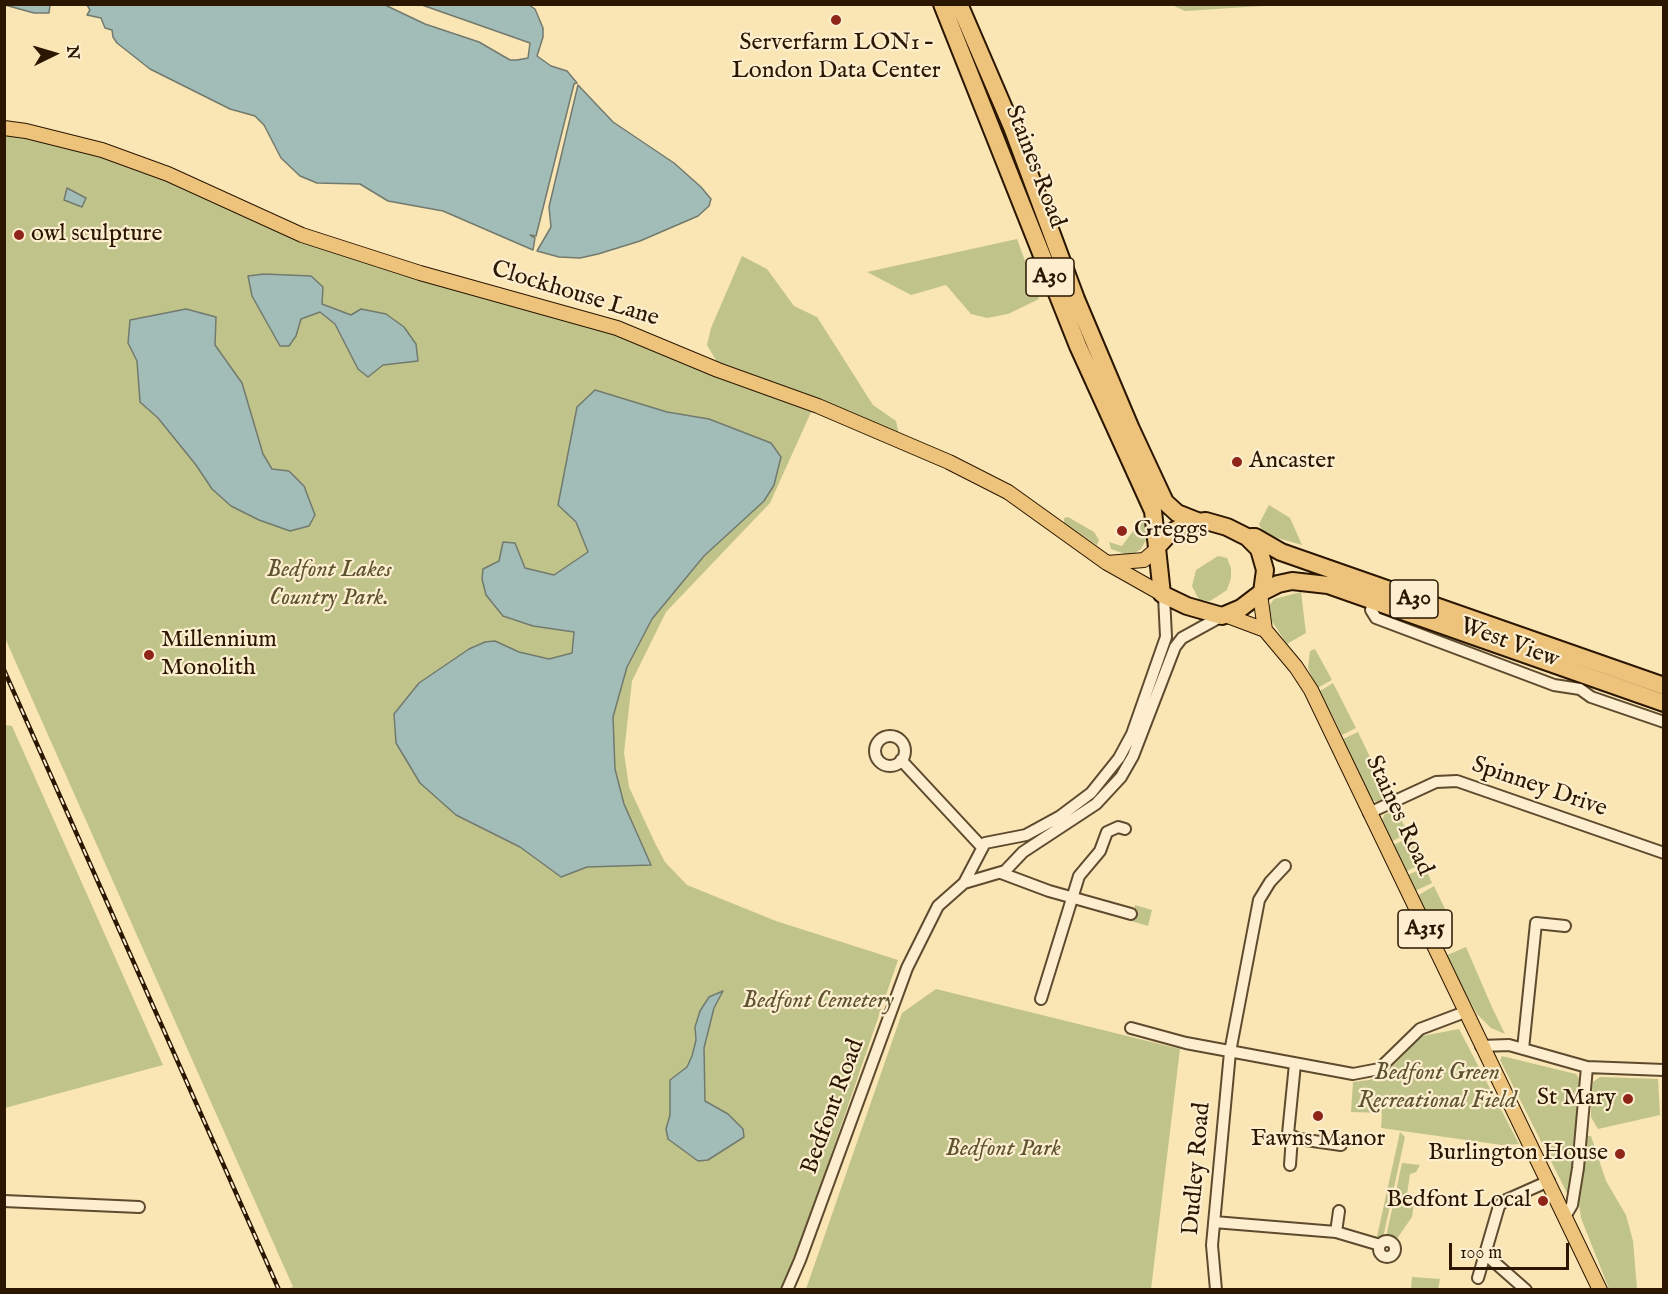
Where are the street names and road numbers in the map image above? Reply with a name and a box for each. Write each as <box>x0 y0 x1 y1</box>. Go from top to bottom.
street label: Staines Road <box>997 102 1071 232</box>
street label: Clockhouse Lane <box>488 256 662 334</box>
road number: A30 <box>1026 258 1074 296</box>
road number: A30 <box>1390 580 1438 618</box>
street label: West View <box>1455 613 1563 675</box>
street label: Staines Road <box>1358 751 1438 881</box>
street label: Spinney Drive <box>1468 751 1610 825</box>
road number: A315 <box>1398 910 1452 948</box>
street label: Bedfont Road <box>796 1036 872 1178</box>
street label: Dudley Road <box>1178 1101 1218 1237</box>

